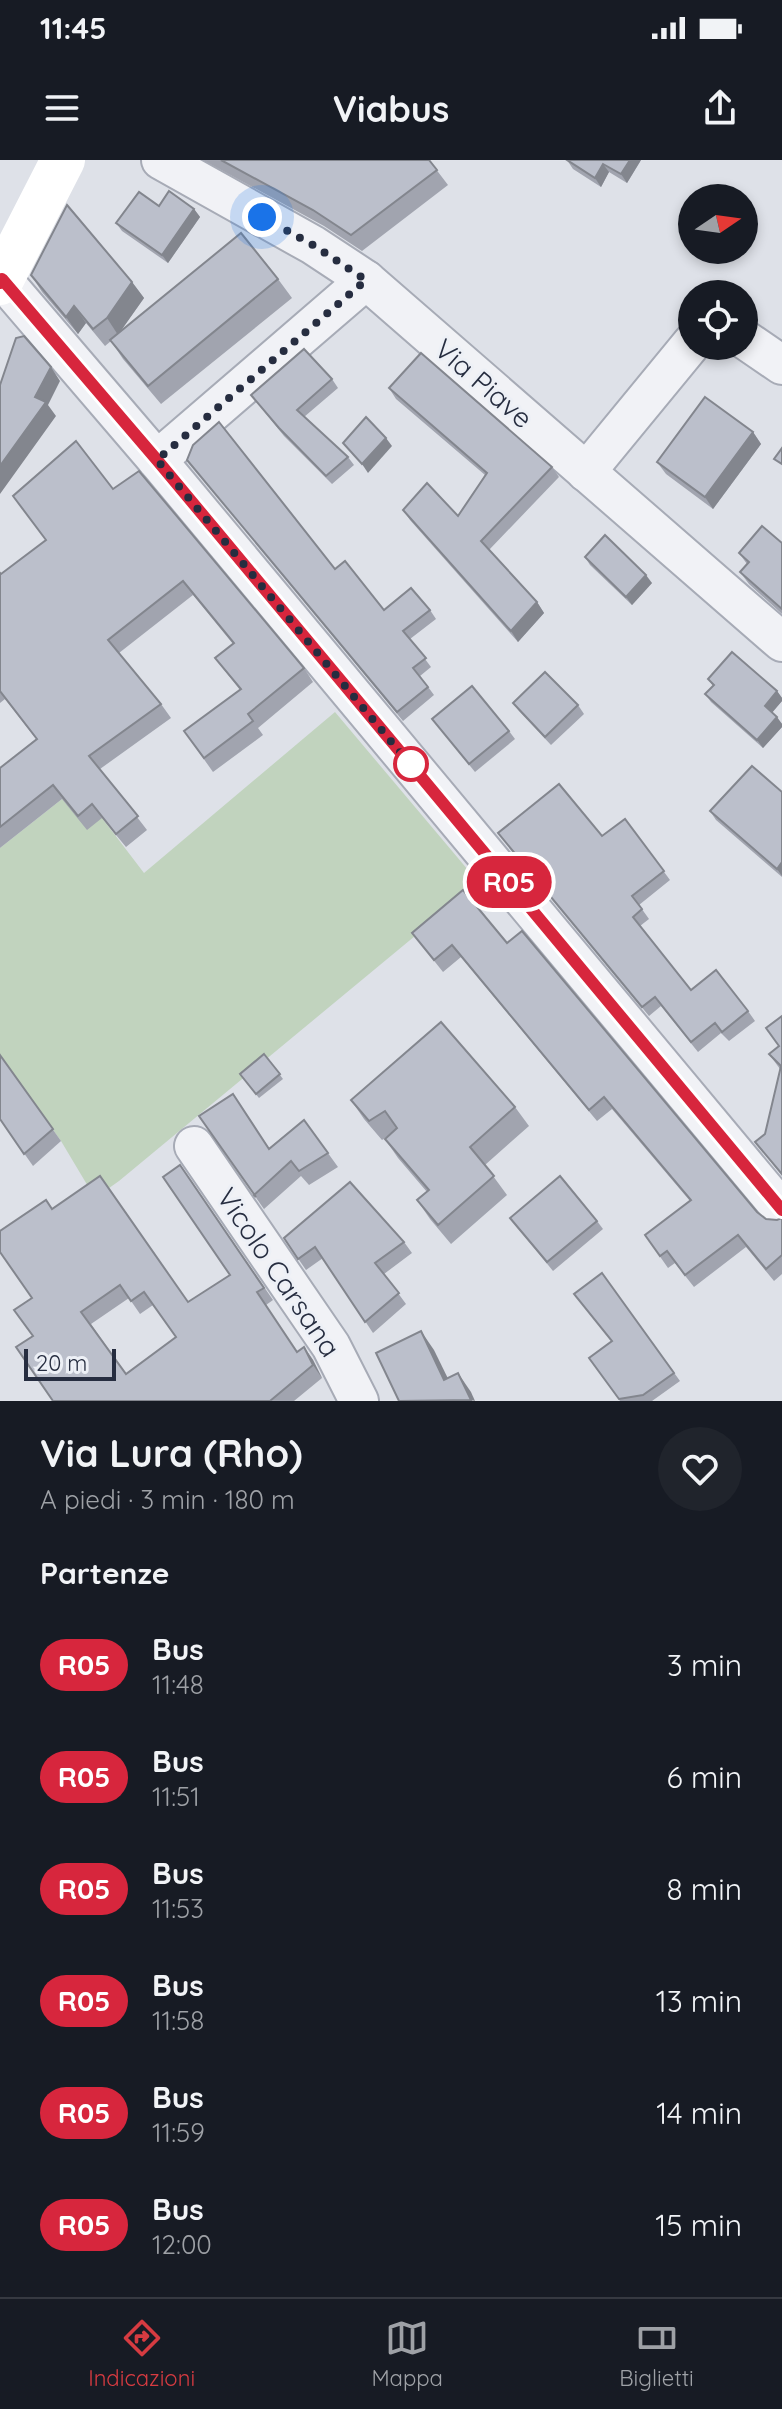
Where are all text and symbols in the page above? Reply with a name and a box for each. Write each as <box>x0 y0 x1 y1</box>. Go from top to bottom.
text: 11:45 <box>40 9 106 47</box>
icon: menu <box>40 86 84 130</box>
text: Viabus <box>333 86 449 131</box>
icon: share <box>698 86 742 130</box>
north arrow <box>678 184 758 264</box>
map controls <box>678 184 758 360</box>
your location <box>242 197 282 237</box>
button: locate <box>678 280 758 360</box>
street label: Via Piave <box>428 331 540 435</box>
unlabelled marker <box>394 747 428 781</box>
line badge: R05 <box>463 856 555 908</box>
text: R05 <box>483 864 535 899</box>
street label: Vicolo Carsana <box>210 1181 348 1363</box>
scale bar <box>24 1345 116 1381</box>
text: 20 m <box>36 1349 87 1377</box>
button: heart <box>658 1427 742 1511</box>
text: Via Lura (Rho) <box>40 1429 303 1477</box>
text: A piedi · 3 min · 180 m <box>40 1483 295 1516</box>
text: Partenze <box>40 1554 169 1592</box>
text: Bus <box>152 1630 204 1668</box>
text: 3 min <box>667 1646 742 1684</box>
text: R05 <box>58 1647 110 1682</box>
text: 11:48 <box>152 1668 204 1701</box>
text: Bus <box>152 1742 204 1780</box>
text: 6 min <box>667 1758 742 1796</box>
text: R05 <box>58 1759 110 1794</box>
text: 11:51 <box>152 1780 200 1813</box>
text: Bus <box>152 1854 204 1892</box>
text: 8 min <box>666 1870 742 1908</box>
text: R05 <box>58 1871 110 1906</box>
text: 11:53 <box>152 1892 204 1925</box>
text: Bus <box>152 1966 204 2004</box>
text: 13 min <box>656 1982 742 2020</box>
text: R05 <box>58 1983 110 2018</box>
text: 11:58 <box>152 2004 204 2037</box>
text: Bus <box>152 2078 204 2116</box>
text: 14 min <box>656 2094 742 2132</box>
text: R05 <box>58 2095 110 2130</box>
text: 11:59 <box>152 2116 205 2149</box>
text: Bus <box>152 2190 204 2228</box>
text: 15 min <box>655 2206 742 2244</box>
text: R05 <box>58 2207 110 2242</box>
text: 12:00 <box>152 2228 212 2261</box>
tab: Indicazioni <box>88 2316 195 2392</box>
tab: Mappa <box>371 2316 443 2392</box>
tab: Biglietti <box>619 2316 694 2392</box>

